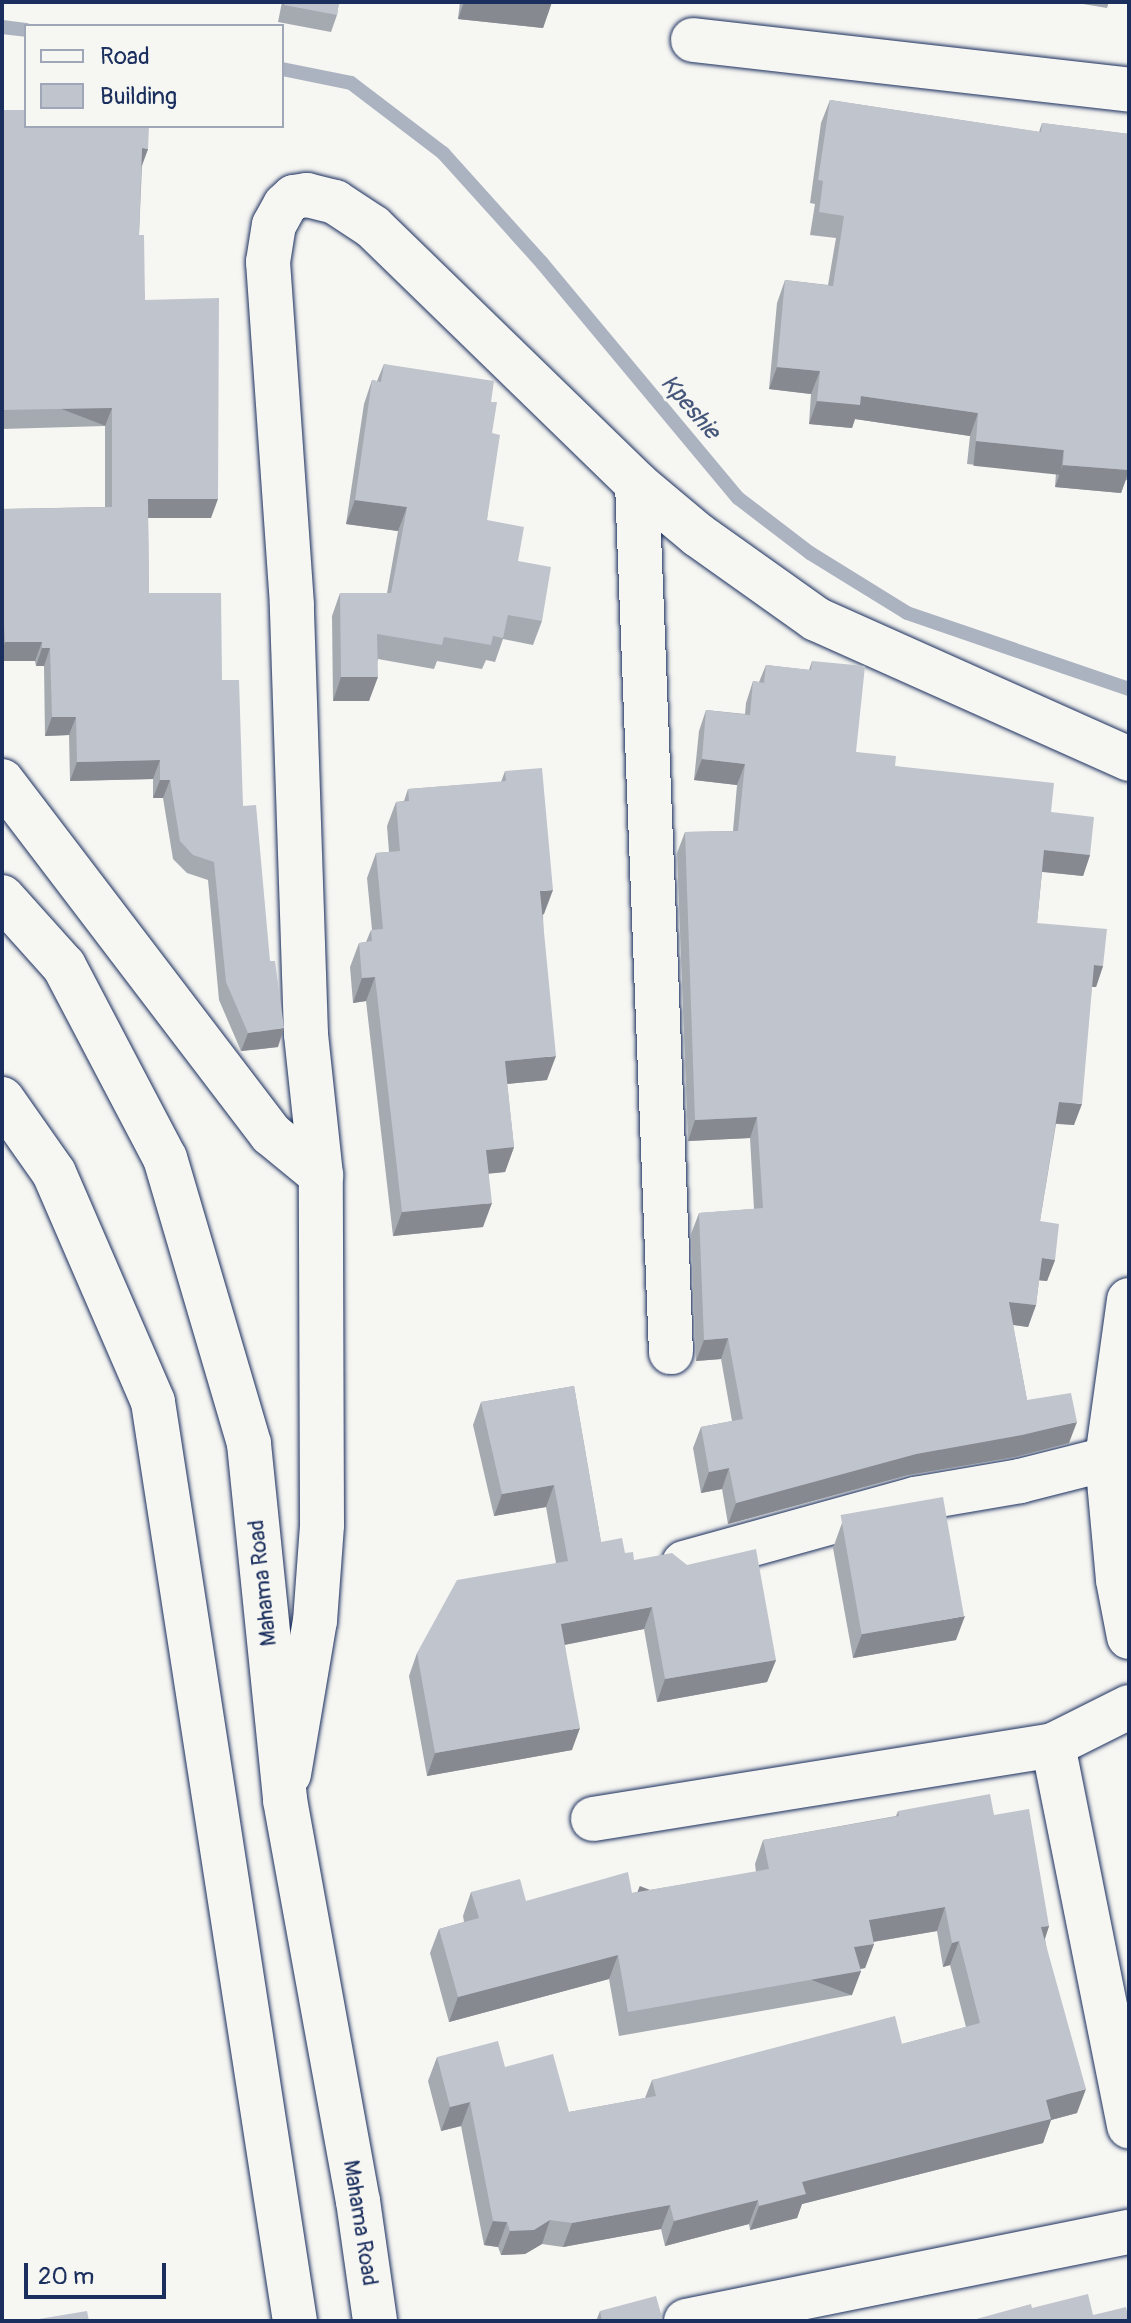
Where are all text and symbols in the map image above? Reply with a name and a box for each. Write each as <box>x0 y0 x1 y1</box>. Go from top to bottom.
legend <box>24 24 284 128</box>
text: Road <box>100 42 150 71</box>
text: Building <box>100 82 177 111</box>
water label: Kpeshie <box>654 369 726 445</box>
street label: Mahama Road <box>243 1519 283 1647</box>
street label: Mahama Road <box>337 2158 383 2288</box>
scale bar <box>28 2247 170 2297</box>
text: 20 m <box>38 2262 94 2291</box>

